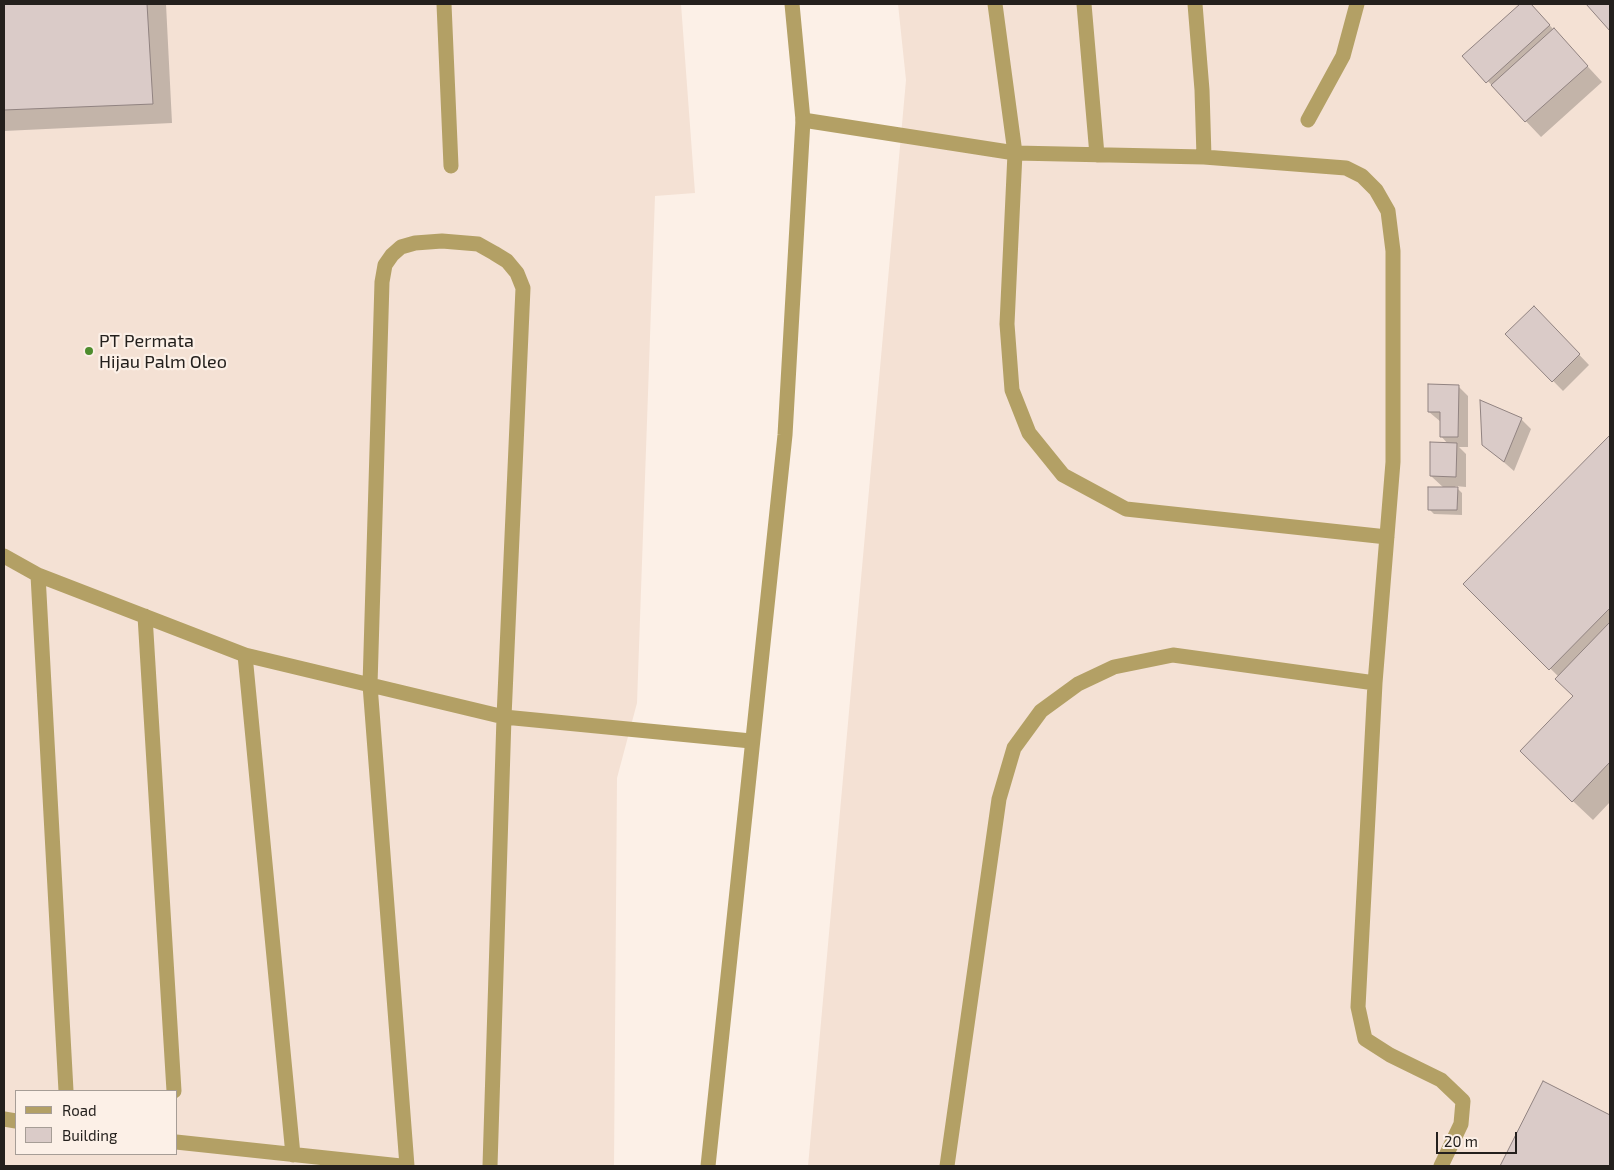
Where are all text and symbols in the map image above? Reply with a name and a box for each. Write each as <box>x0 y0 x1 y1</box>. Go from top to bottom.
place label: PT Permata Hijau Palm Oleo <box>99 330 227 372</box>
marker: PT Permata Hijau Palm Oleo <box>83 345 95 357</box>
legend <box>15 1090 178 1155</box>
text: Road <box>62 1101 97 1119</box>
scale bar <box>1439 1122 1520 1154</box>
text: Building <box>62 1126 117 1144</box>
text: 20 m <box>1444 1132 1478 1150</box>

